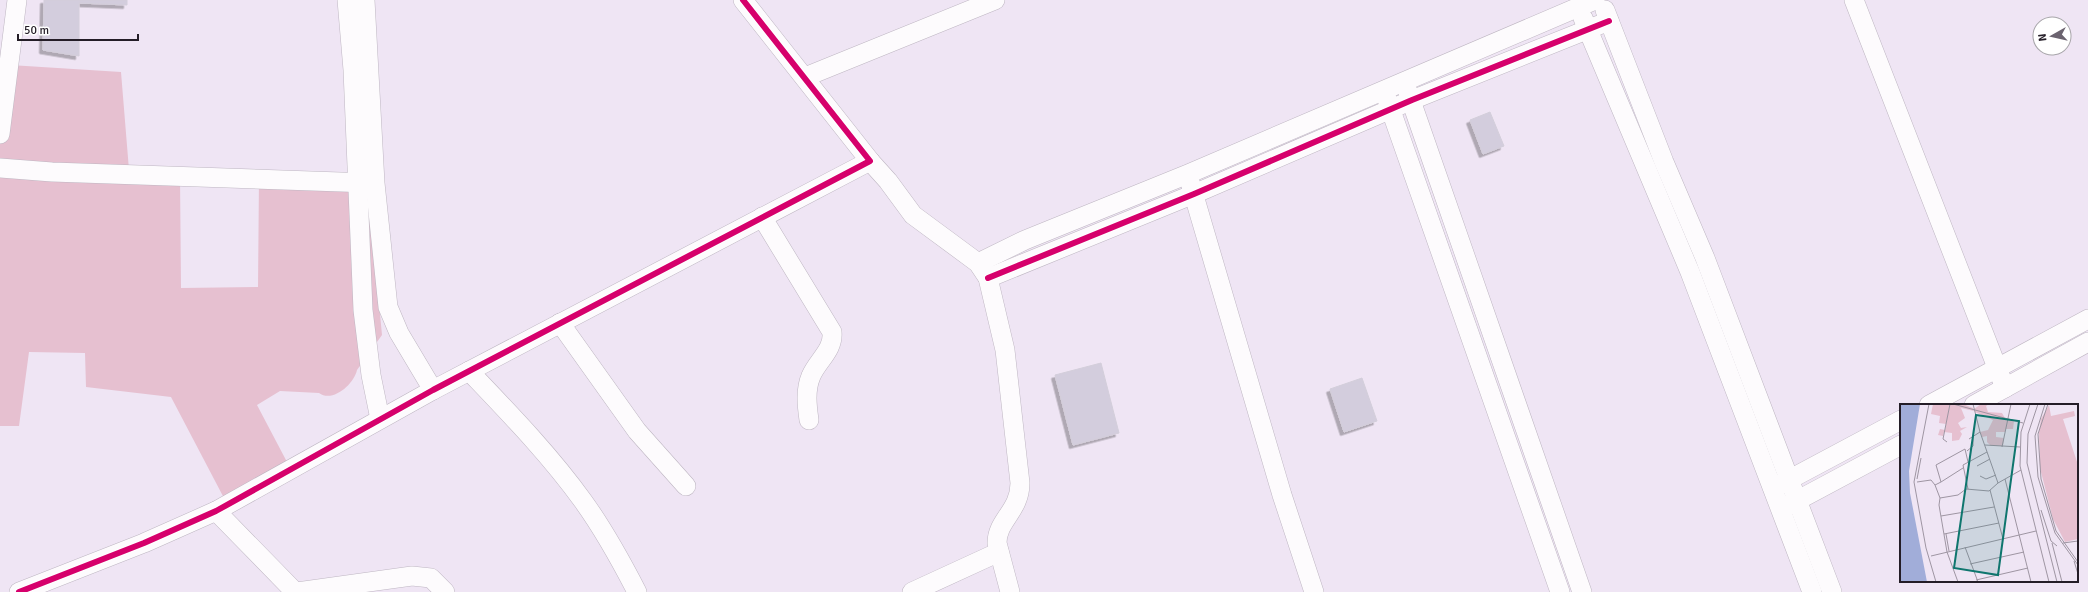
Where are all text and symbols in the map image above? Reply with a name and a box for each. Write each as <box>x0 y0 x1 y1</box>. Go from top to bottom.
scale bar <box>18 16 138 42</box>
north arrow <box>2032 16 2072 56</box>
text: 50 m <box>24 23 49 38</box>
text: N <box>2036 33 2050 42</box>
inset map <box>1900 404 2078 582</box>

